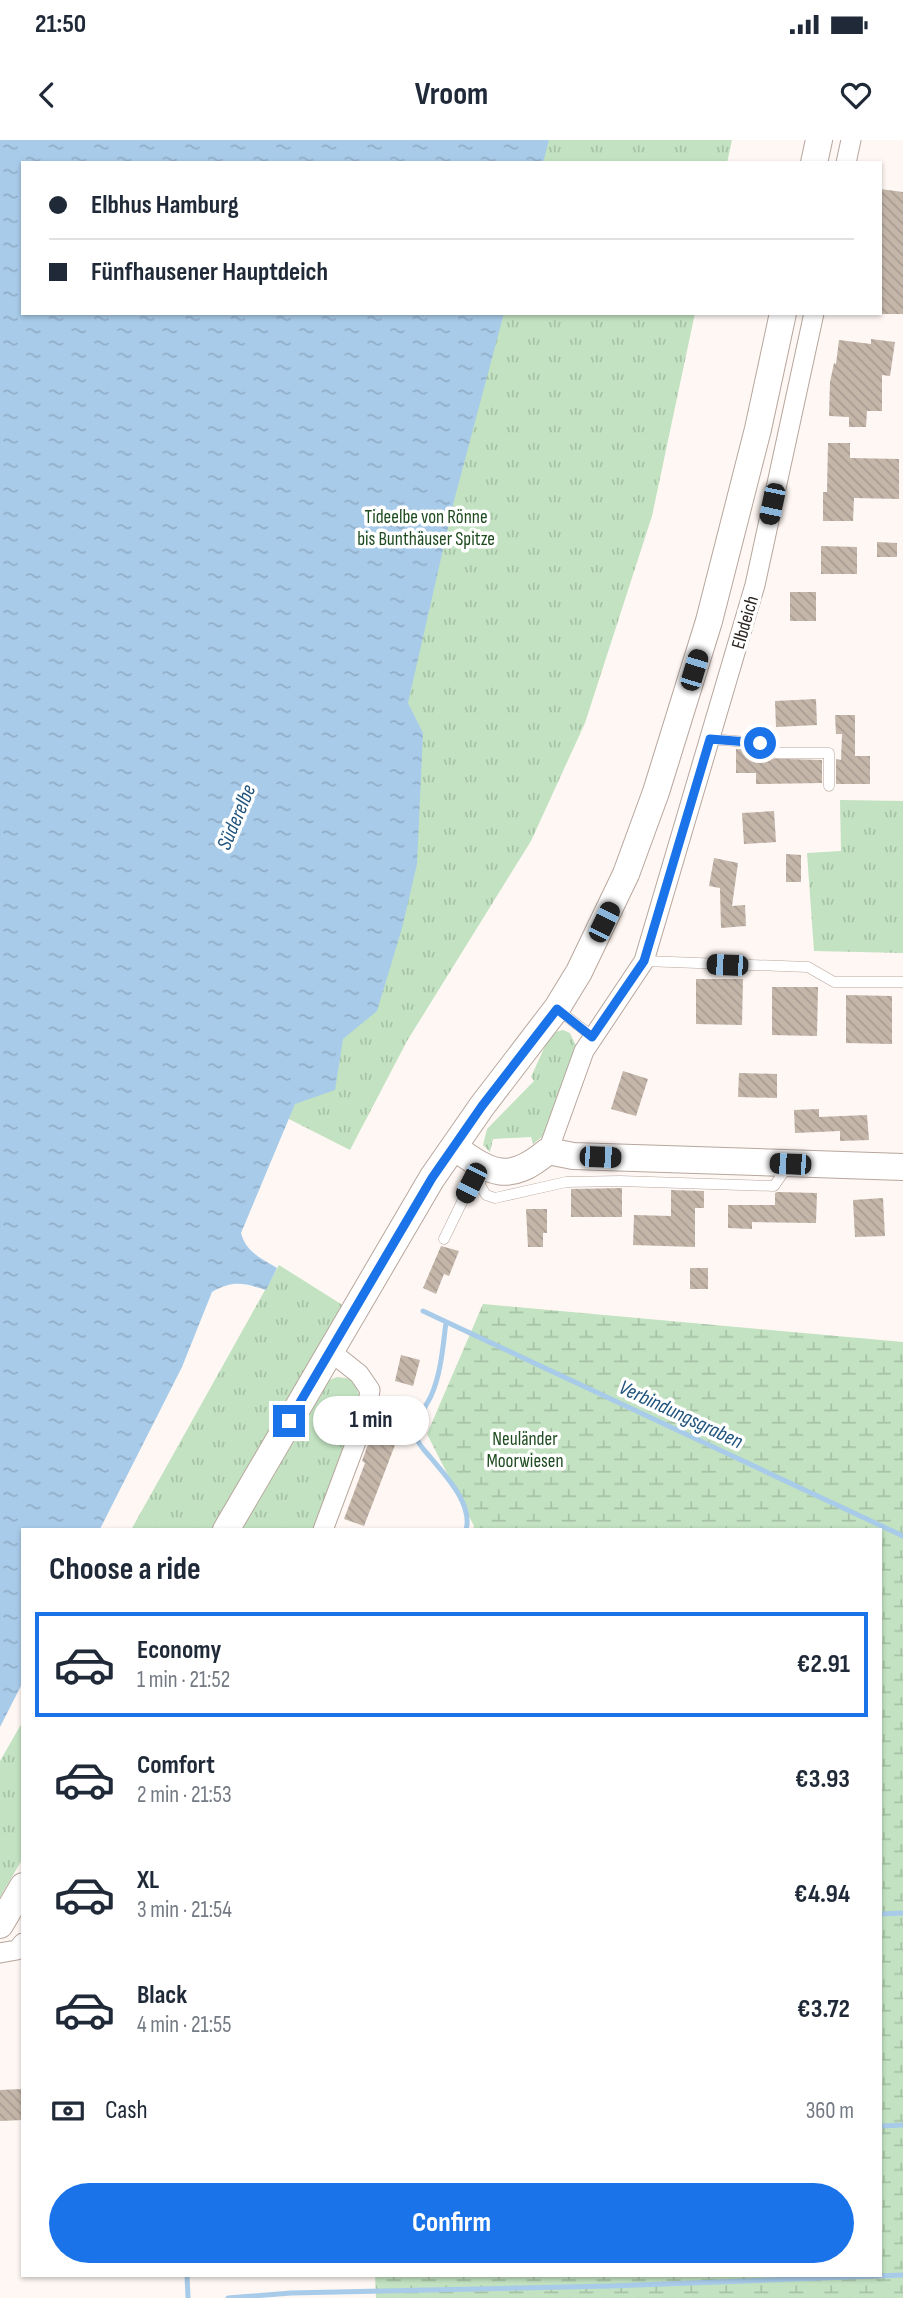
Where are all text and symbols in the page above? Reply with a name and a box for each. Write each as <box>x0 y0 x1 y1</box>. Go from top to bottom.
text: 21:50 <box>35 9 86 40</box>
text: Vroom <box>415 75 488 114</box>
icon: back <box>28 76 66 114</box>
icon: heart <box>837 76 875 114</box>
text: Elbhus Hamburg <box>91 190 239 221</box>
text: Fünfhausener Hauptdeich <box>91 257 328 288</box>
car <box>758 481 787 527</box>
park label: Tideelbe von Rönne bis Bunthäuser Spitze <box>357 506 495 551</box>
street label: Elbdeich <box>727 593 764 652</box>
car <box>678 647 711 693</box>
route start <box>744 727 776 759</box>
water label: Süderelbe <box>212 781 261 854</box>
car <box>586 899 623 945</box>
car <box>706 954 749 976</box>
car <box>579 1146 622 1168</box>
car <box>769 1153 812 1175</box>
car <box>453 1160 490 1206</box>
water label: Verbindungsgraben <box>615 1375 747 1454</box>
callout: 1 min <box>314 1396 429 1446</box>
route end <box>273 1405 305 1437</box>
text: 1 min <box>350 1406 392 1434</box>
park label: Neuländer Moorwiesen <box>486 1428 564 1473</box>
text: Choose a ride <box>49 1550 201 1589</box>
icon: car <box>53 1633 116 1696</box>
text: Economy <box>137 1635 221 1666</box>
text: €2.91 <box>797 1649 850 1680</box>
text: 1 min · 21:52 <box>137 1666 230 1694</box>
icon: car <box>53 1748 116 1811</box>
text: Comfort <box>137 1750 215 1781</box>
text: €3.93 <box>795 1764 850 1795</box>
text: 2 min · 21:53 <box>137 1781 232 1809</box>
icon: car <box>53 1863 116 1926</box>
text: XL <box>137 1865 159 1896</box>
text: €4.94 <box>794 1879 850 1910</box>
text: 3 min · 21:54 <box>137 1896 232 1924</box>
icon: car <box>53 1978 116 2041</box>
text: Black <box>137 1980 187 2011</box>
text: €3.72 <box>797 1994 850 2025</box>
text: 4 min · 21:55 <box>137 2011 231 2039</box>
icon: cash <box>49 2092 87 2130</box>
text: Cash <box>105 2095 148 2126</box>
text: 360 m <box>806 2097 854 2125</box>
button: Confirm <box>49 2183 854 2263</box>

